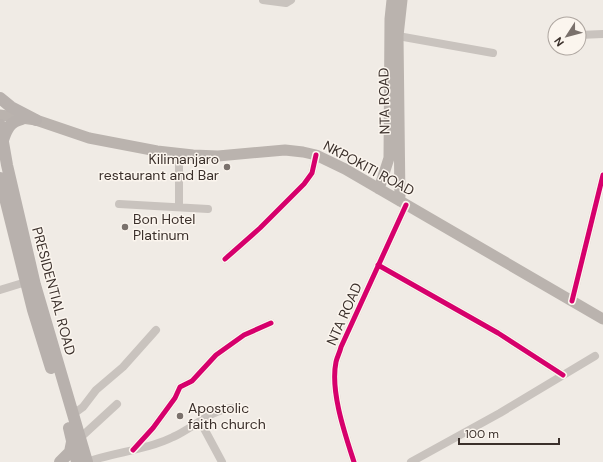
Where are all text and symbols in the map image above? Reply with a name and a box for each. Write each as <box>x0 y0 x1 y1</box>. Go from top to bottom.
north arrow <box>547 16 587 56</box>
text: N <box>551 35 567 49</box>
street label: NTA ROAD <box>374 67 394 135</box>
street label: NKPOKITI ROAD <box>320 136 418 200</box>
place label: Kilimanjaro restaurant and Bar <box>99 150 219 184</box>
marker: Kilimanjaro restaurant and Bar <box>222 162 232 172</box>
place label: Bon Hotel Platinum <box>133 210 195 244</box>
marker: Bon Hotel Platinum <box>120 222 130 232</box>
street label: PRESIDENTIAL ROAD <box>28 225 80 357</box>
street label: NTA ROAD <box>322 280 366 348</box>
place label: Apostolic faith church <box>188 399 266 433</box>
marker: Apostolic faith church <box>175 411 185 421</box>
scale bar <box>459 420 559 446</box>
text: 100 m <box>465 426 499 442</box>

